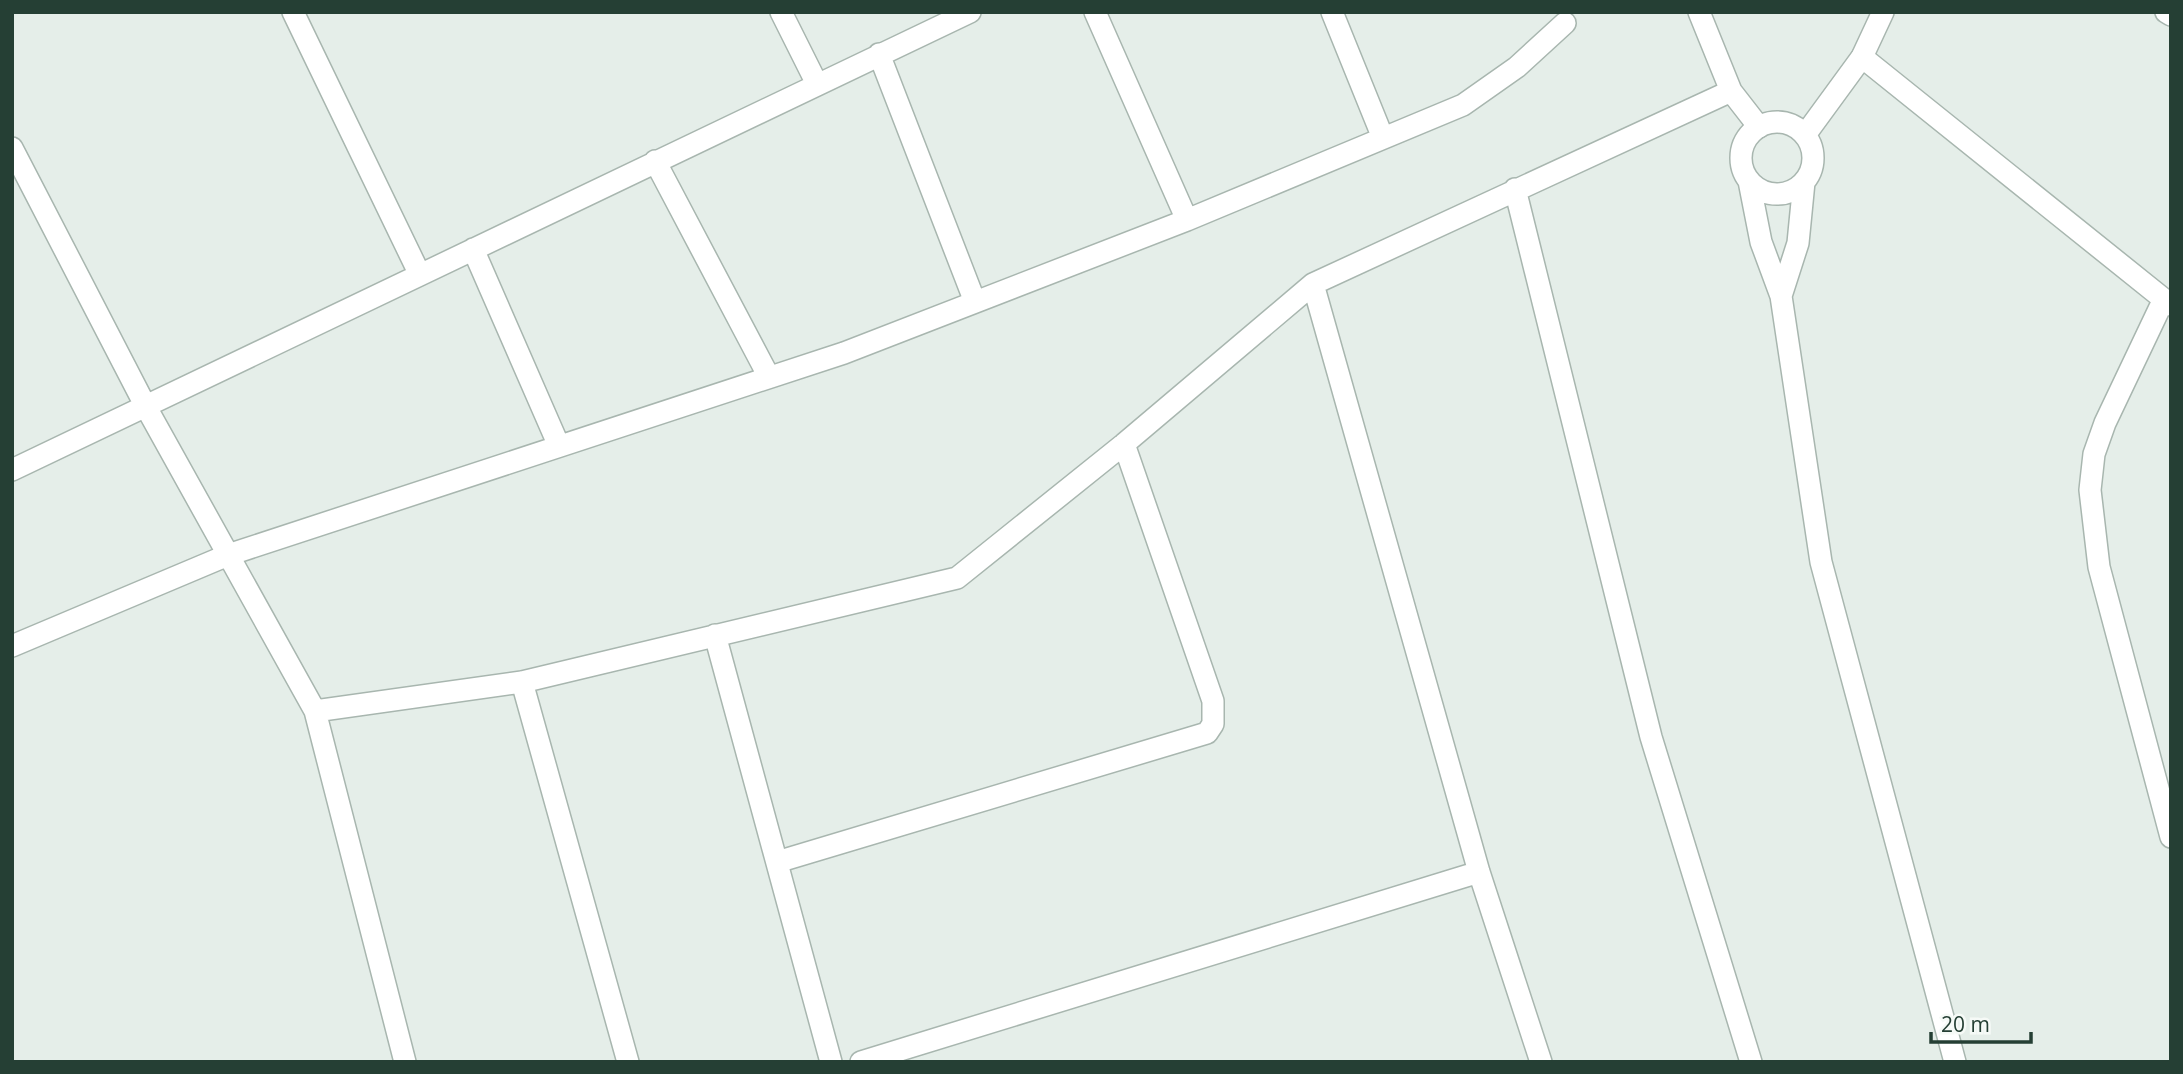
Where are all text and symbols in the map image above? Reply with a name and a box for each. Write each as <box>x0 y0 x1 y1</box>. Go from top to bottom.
scale bar <box>1931 1000 2031 1044</box>
text: 20 m <box>1941 1010 1990 1038</box>

